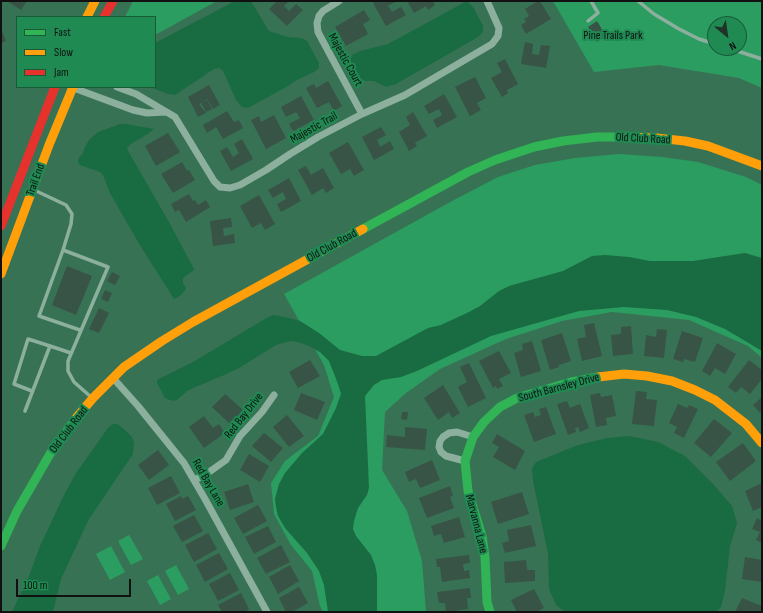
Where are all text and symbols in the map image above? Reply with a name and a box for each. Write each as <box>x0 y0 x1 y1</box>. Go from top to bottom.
legend <box>16 16 156 88</box>
north arrow <box>707 16 747 56</box>
text: Fast <box>54 25 71 40</box>
park label: Pine Trails Park <box>583 29 643 43</box>
street label: Majestic Court <box>325 31 365 89</box>
text: N <box>727 39 738 53</box>
text: Slow <box>54 45 73 60</box>
text: Jam <box>54 65 69 80</box>
street label: Majestic Trail <box>288 109 340 147</box>
street label: Old Club Road <box>615 130 671 148</box>
street label: Trail End <box>24 162 48 198</box>
street label: Old Club Road <box>304 226 360 266</box>
street label: South Barnsley Drive <box>517 370 601 406</box>
street label: Red Bay Drive <box>222 390 266 442</box>
street label: Old Club Road <box>47 404 91 456</box>
street label: Red Bay Lane <box>189 457 227 509</box>
street label: Marvanna Lane <box>462 493 490 555</box>
scale bar <box>18 571 133 597</box>
text: 100 m <box>23 578 48 593</box>

